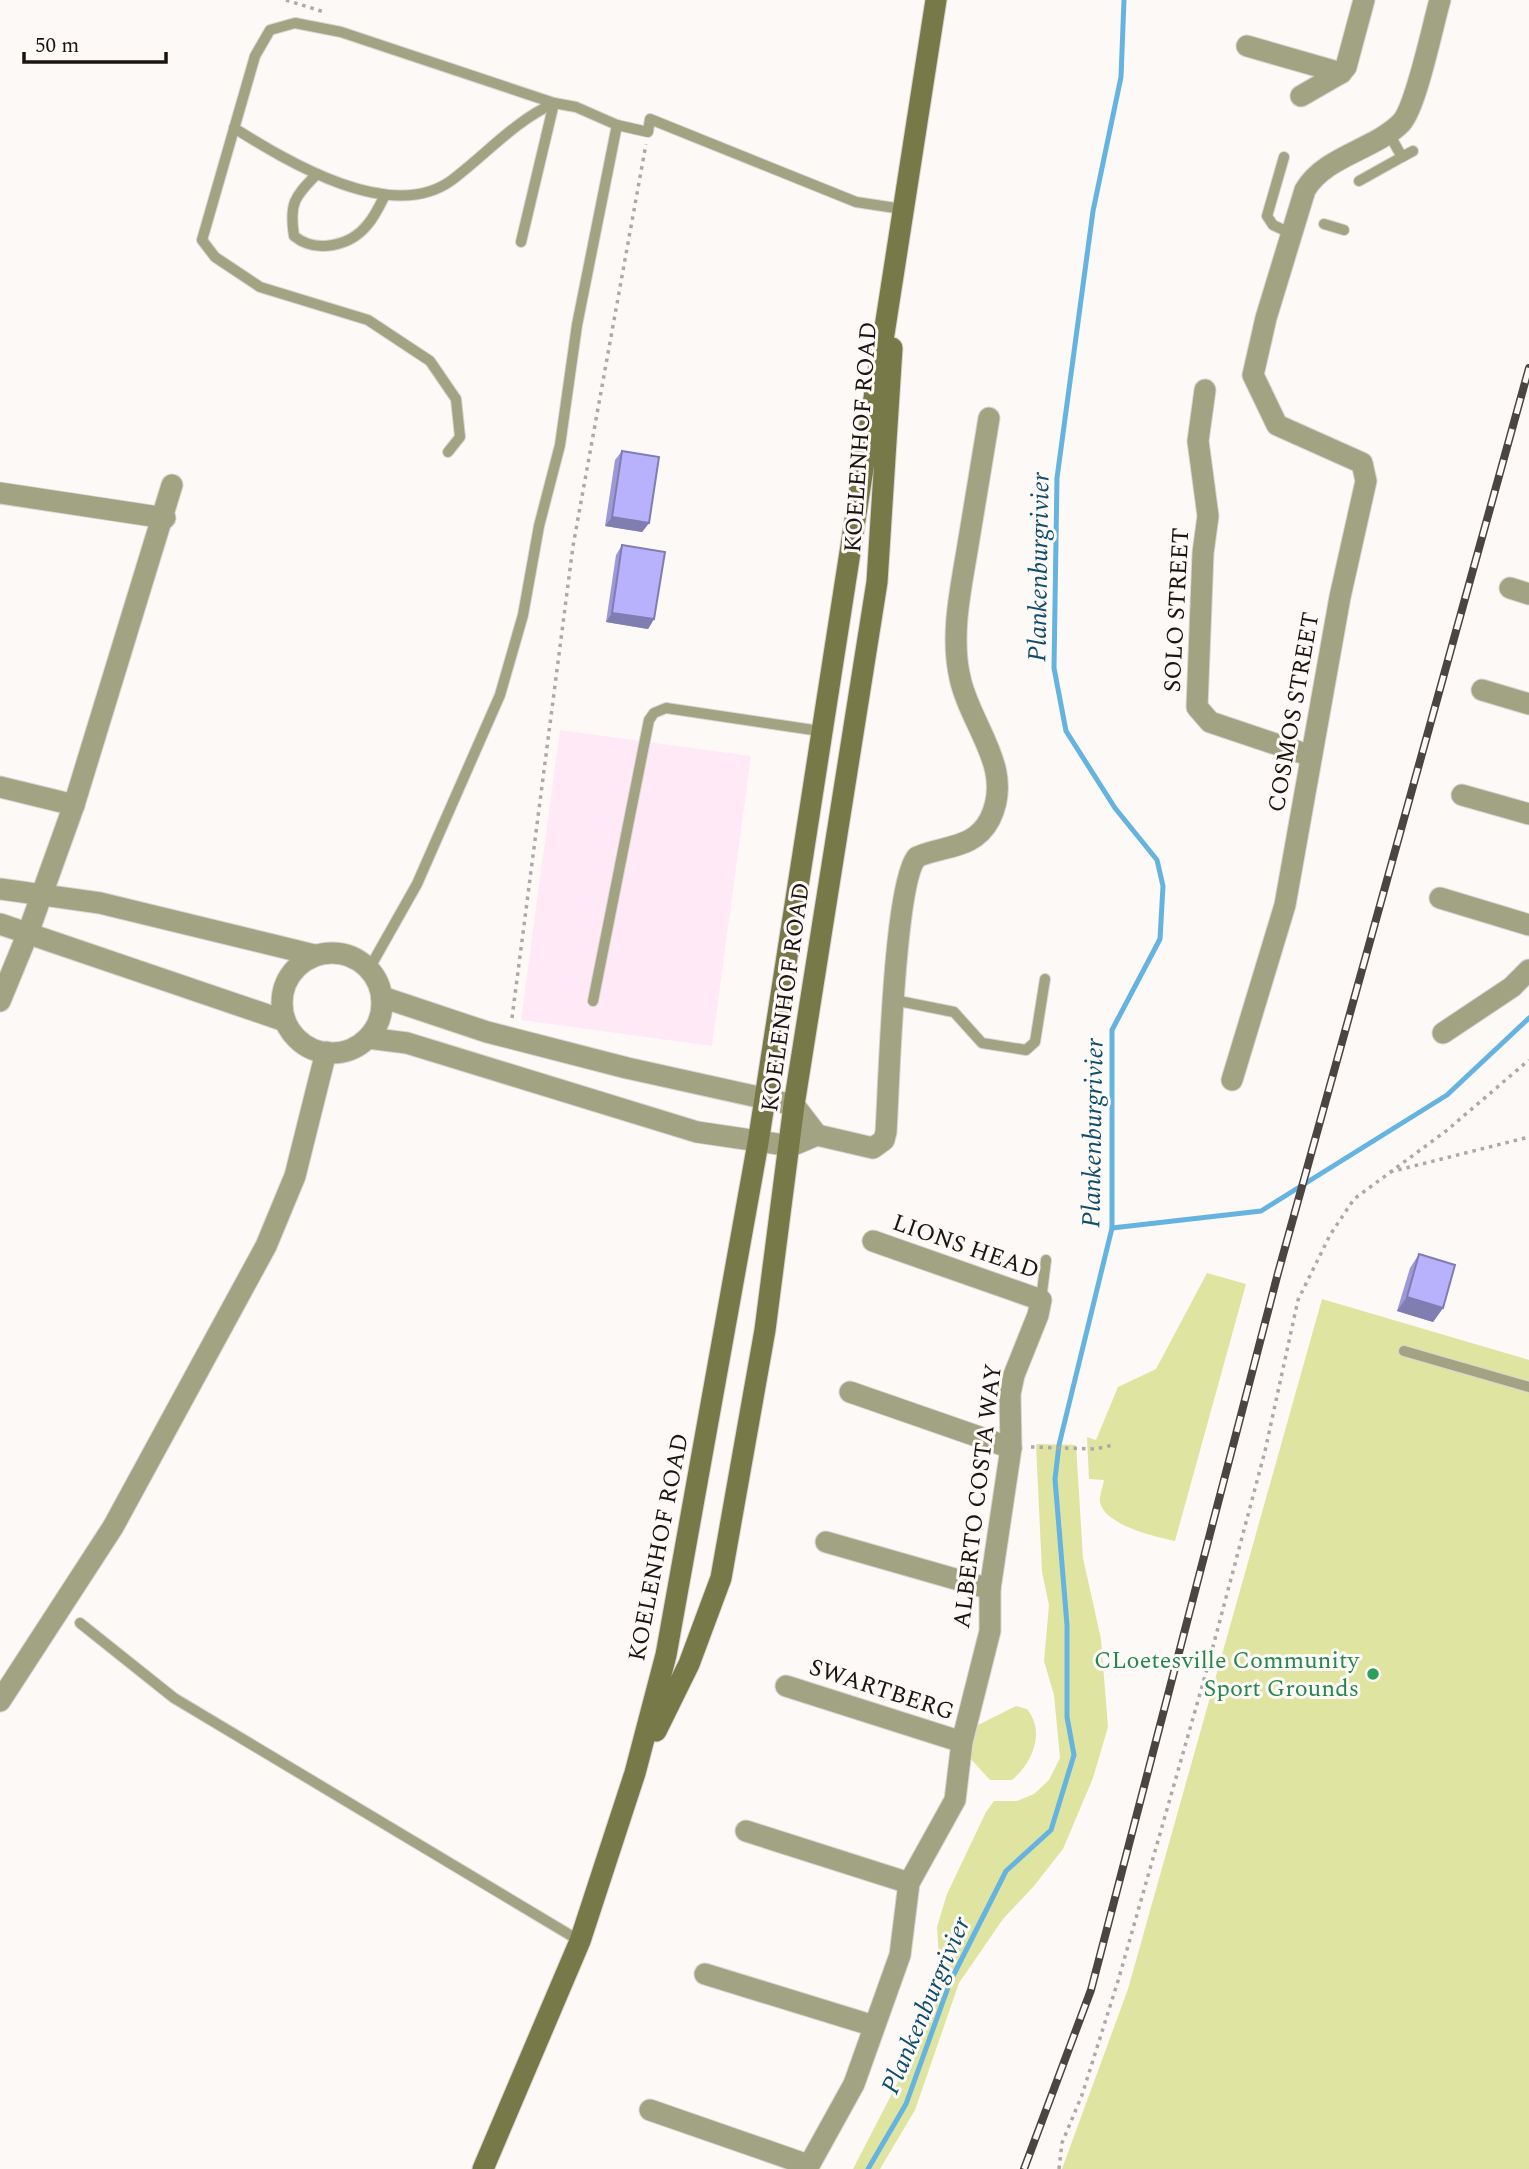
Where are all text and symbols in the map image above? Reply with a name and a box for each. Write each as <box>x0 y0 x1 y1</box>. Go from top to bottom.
scale bar <box>24 21 166 65</box>
text: 50 m <box>35 30 79 62</box>
street label: KOELENHOF ROAD <box>835 320 887 554</box>
water label: Plankenburgrivier <box>1017 471 1061 662</box>
street label: SOLO STREET <box>1155 527 1199 693</box>
street label: COSMOS STREET <box>1259 609 1329 815</box>
street label: KOELENHOF ROAD <box>752 880 820 1114</box>
water label: Plankenburgrivier <box>1071 1037 1115 1228</box>
street label: LIONS HEAD <box>887 1205 1044 1289</box>
street label: ALBERTO COSTA WAY <box>944 1362 1012 1631</box>
street label: KOELENHOF ROAD <box>619 1430 699 1664</box>
place label: CLoetesville Community Sport Grounds <box>1094 1643 1360 1707</box>
street label: SWARTBERG <box>804 1650 959 1730</box>
marker: CLoetesville Community Sport Grounds <box>1365 1666 1381 1682</box>
water label: Plankenburgrivier <box>870 1909 982 2101</box>

